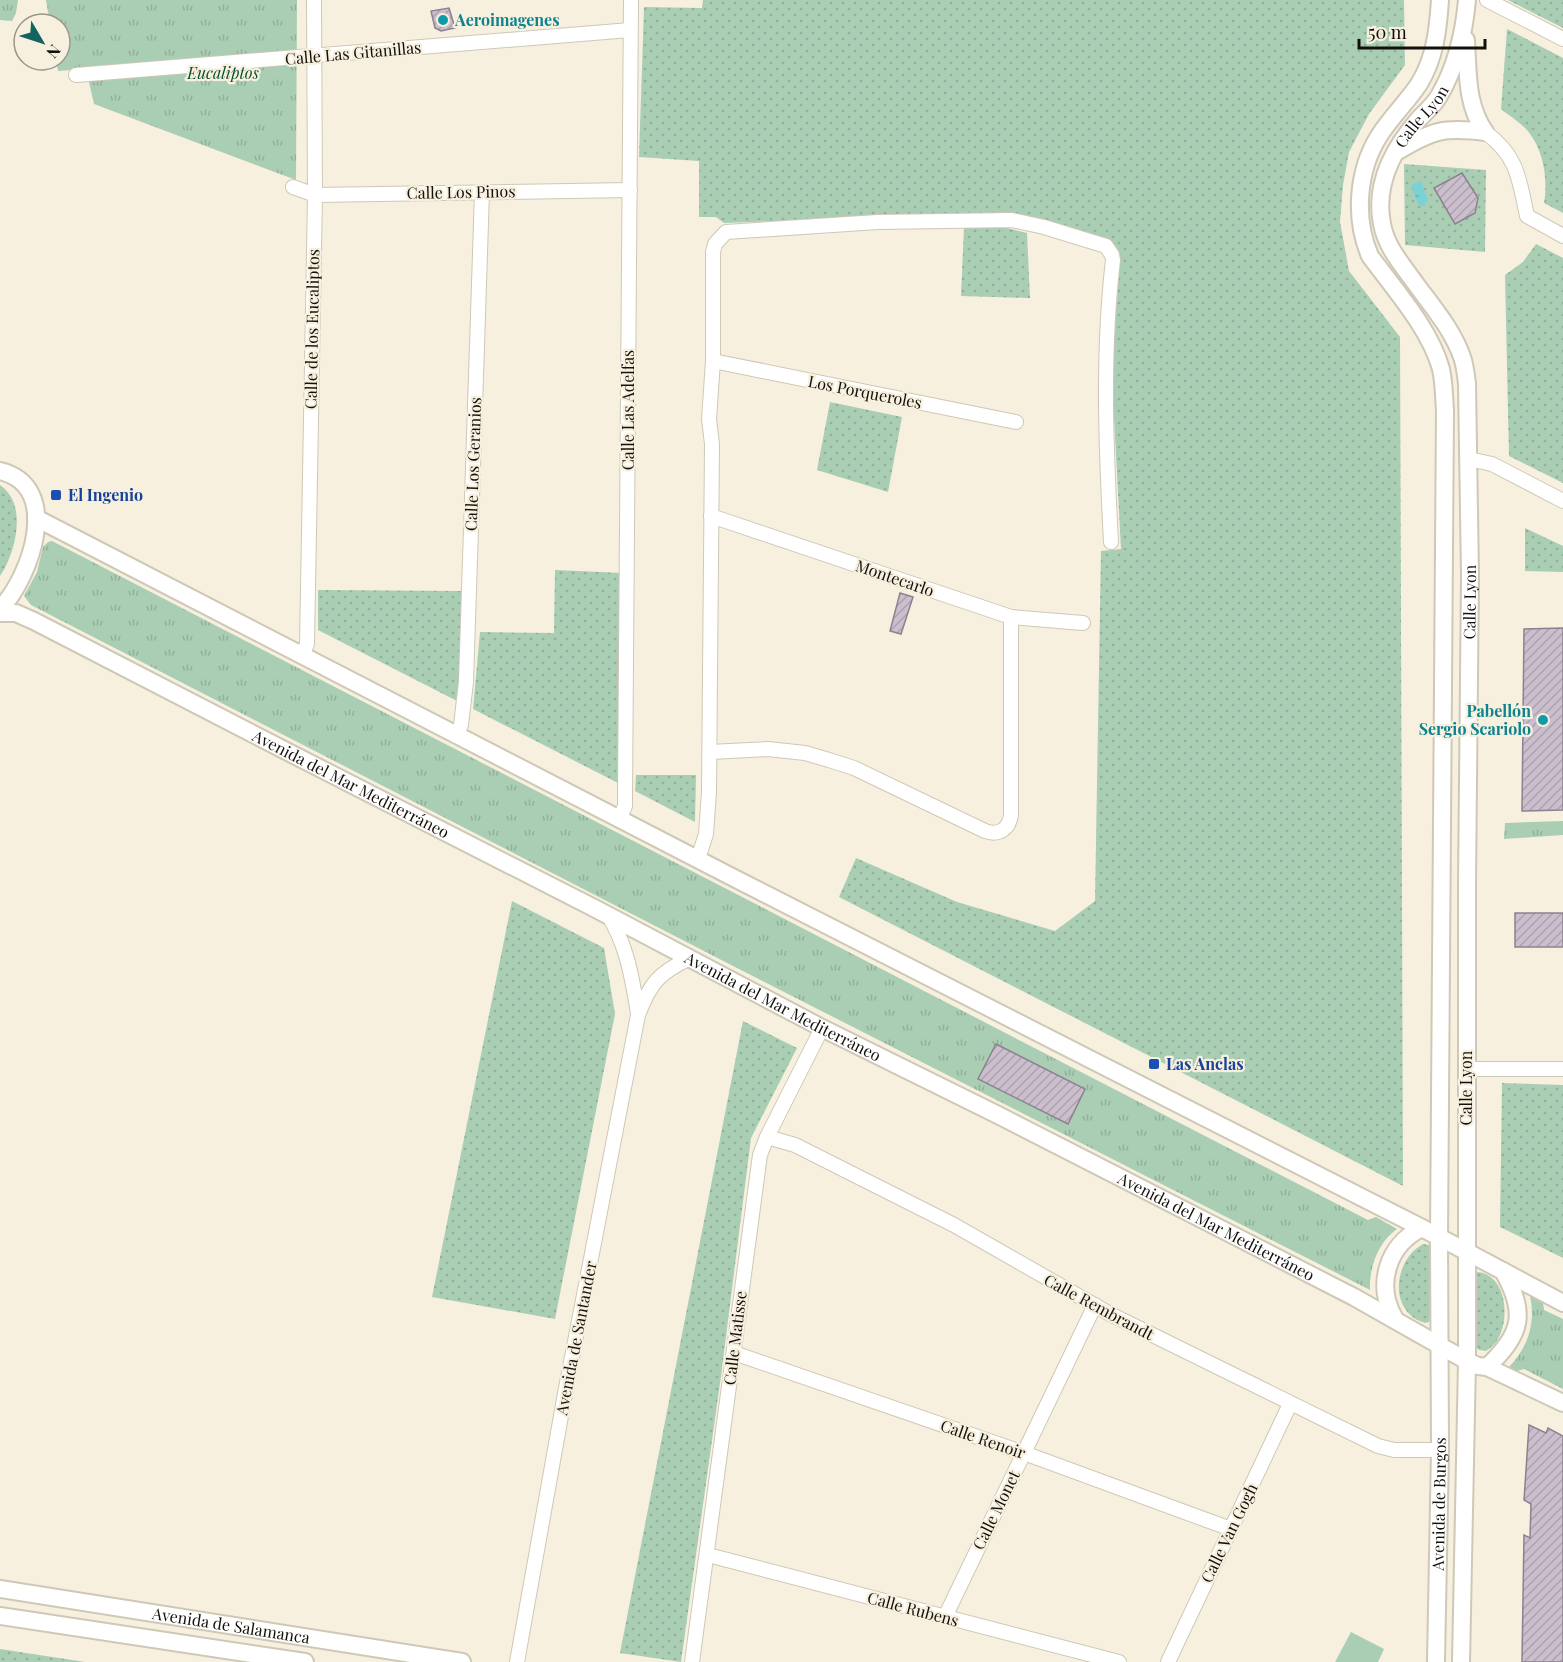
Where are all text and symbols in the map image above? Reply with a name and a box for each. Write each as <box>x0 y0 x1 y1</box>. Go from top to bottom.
place label: Aeroimagenes <box>454 9 560 30</box>
north arrow <box>12 12 72 72</box>
scale bar <box>1359 12 1485 50</box>
marker: Aeroimagenes <box>436 13 450 27</box>
text: 50 m <box>1368 20 1407 44</box>
street label: Calle Las Gitanillas <box>284 36 422 69</box>
text: N <box>42 41 66 63</box>
park label: Eucaliptos <box>186 62 259 83</box>
street label: Calle Lyon <box>1389 81 1453 151</box>
street label: Calle Los Pinos <box>406 180 516 203</box>
street label: Calle de los Eucaliptos <box>300 249 323 409</box>
street label: Calle Las Adelfas <box>617 350 638 470</box>
street label: Los Porqueroles <box>806 370 924 413</box>
street label: Calle Los Geranios <box>460 397 485 531</box>
place label: El Ingenio <box>68 484 143 505</box>
marker: El Ingenio <box>49 488 63 502</box>
street label: Montecarlo <box>853 554 937 601</box>
street label: Calle Lyon <box>1458 564 1480 640</box>
place label: Pabellón Sergio Scariolo <box>1419 700 1531 739</box>
marker: Pabellón Sergio Scariolo <box>1536 713 1550 727</box>
street label: Avenida del Mar Mediterráneo <box>248 724 453 843</box>
street label: Avenida del Mar Mediterráneo <box>681 946 885 1066</box>
street label: Calle Lyon <box>1455 1050 1476 1125</box>
place label: Las Anclas <box>1166 1053 1244 1074</box>
marker: Las Anclas <box>1147 1057 1161 1071</box>
street label: Avenida del Mar Mediterráneo <box>1114 1167 1318 1285</box>
street label: Avenida de Santander <box>550 1259 601 1418</box>
street label: Calle Rembrandt <box>1041 1269 1158 1344</box>
street label: Calle Matisse <box>718 1290 751 1386</box>
street label: Calle Renoir <box>938 1414 1028 1463</box>
street label: Avenida de Burgos <box>1427 1437 1450 1572</box>
street label: Calle Monet <box>967 1466 1024 1553</box>
street label: Calle Van Gogh <box>1195 1479 1262 1586</box>
street label: Calle Rubens <box>865 1586 961 1631</box>
street label: Avenida de Salamanca <box>150 1602 312 1648</box>

